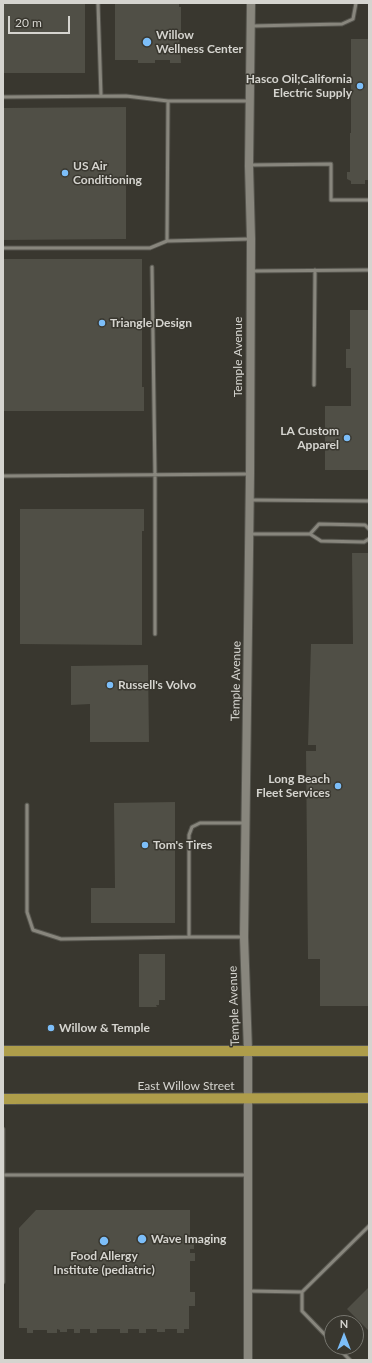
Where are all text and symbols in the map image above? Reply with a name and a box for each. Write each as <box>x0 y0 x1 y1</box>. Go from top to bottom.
scale bar <box>10 8 72 34</box>
text: 20 m <box>15 15 42 30</box>
place label: Willow Wellness Center <box>156 28 243 56</box>
marker: Willow Wellness Center <box>141 36 153 48</box>
place label: Hasco Oil;California Electric Supply <box>246 72 352 100</box>
marker: Hasco Oil;California Electric Supply <box>355 81 365 91</box>
place label: US Air Conditioning <box>73 159 142 187</box>
marker: US Air Conditioning <box>60 168 70 178</box>
place label: Triangle Design <box>110 316 192 330</box>
street label: Temple Avenue <box>231 317 245 397</box>
marker: Triangle Design <box>97 318 107 328</box>
place label: LA Custom Apparel <box>280 424 339 452</box>
marker: LA Custom Apparel <box>342 433 352 443</box>
street label: Temple Avenue <box>228 641 244 721</box>
place label: Russell's Volvo <box>118 678 196 692</box>
marker: Russell's Volvo <box>105 680 115 690</box>
place label: Long Beach Fleet Services <box>256 772 330 800</box>
marker: Long Beach Fleet Services <box>333 781 343 791</box>
place label: Tom's Tires <box>153 838 212 852</box>
marker: Tom's Tires <box>140 840 150 850</box>
street label: Temple Avenue <box>225 966 243 1046</box>
place label: Willow & Temple <box>59 1021 150 1035</box>
marker: Willow & Temple <box>46 1023 56 1033</box>
street label: East Willow Street <box>137 1079 235 1093</box>
place label: Wave Imaging <box>151 1232 226 1246</box>
marker: Wave Imaging <box>136 1233 148 1245</box>
marker: Food Allergy Institute (pediatric) <box>98 1235 110 1247</box>
place label: Food Allergy Institute (pediatric) <box>53 1249 155 1277</box>
north arrow <box>324 1315 364 1355</box>
text: N <box>340 1317 348 1330</box>

